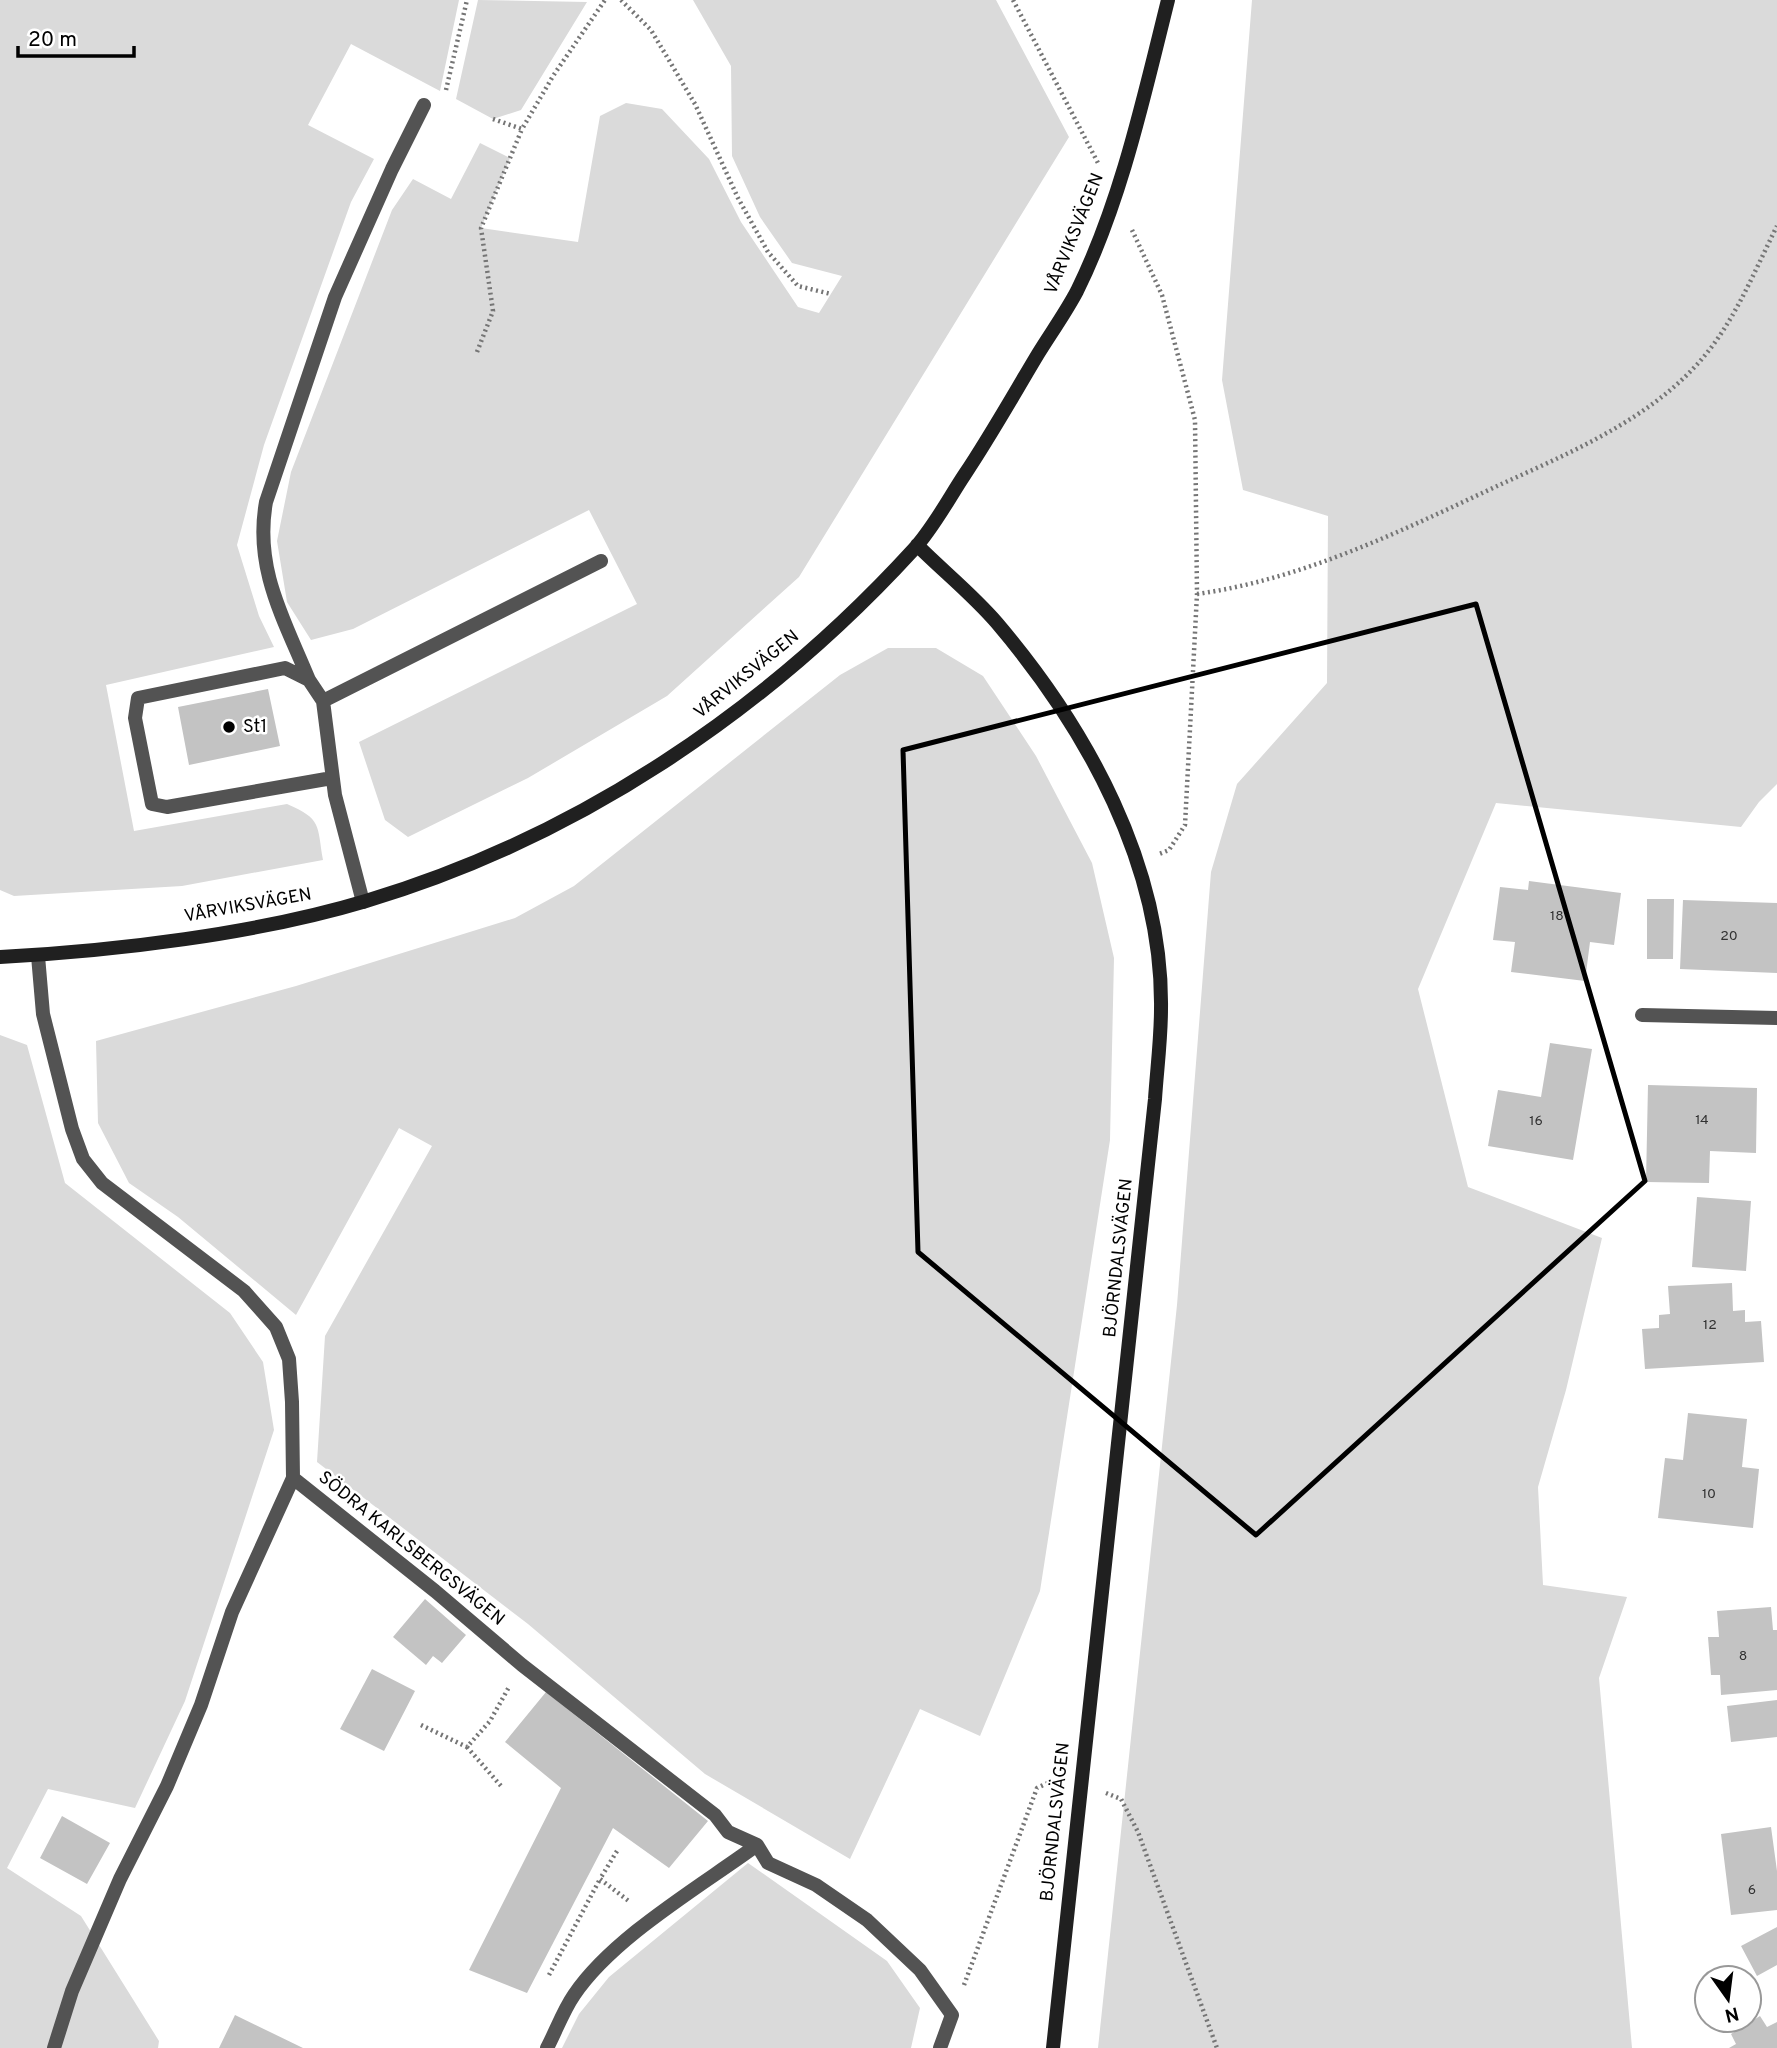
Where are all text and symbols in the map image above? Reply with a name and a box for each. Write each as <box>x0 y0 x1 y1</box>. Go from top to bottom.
scale bar <box>18 14 133 58</box>
text: 20 m <box>28 27 77 54</box>
street label: VÅRVIKSVÄGEN <box>1038 169 1110 298</box>
street label: VÅRVIKSVÄGEN <box>688 624 804 725</box>
place label: St1 <box>243 716 267 739</box>
marker: St1 <box>221 719 237 735</box>
street label: VÅRVIKSVÄGEN <box>182 882 314 929</box>
house number: 18 <box>1550 908 1564 925</box>
house number: 20 <box>1720 928 1738 945</box>
house number: 14 <box>1695 1112 1709 1129</box>
house number: 16 <box>1529 1113 1543 1130</box>
street label: BJÖRNDALSVÄGEN <box>1097 1177 1139 1339</box>
house number: 12 <box>1703 1317 1717 1334</box>
street label: SÖDRA KARLSBERGSVÄGEN <box>313 1465 510 1631</box>
house number: 10 <box>1702 1486 1716 1503</box>
house number: 8 <box>1739 1648 1747 1665</box>
street label: BJÖRNDALSVÄGEN <box>1034 1741 1076 1903</box>
house number: 6 <box>1748 1882 1756 1899</box>
north arrow <box>1693 1964 1763 2034</box>
text: N <box>1722 2000 1741 2027</box>

